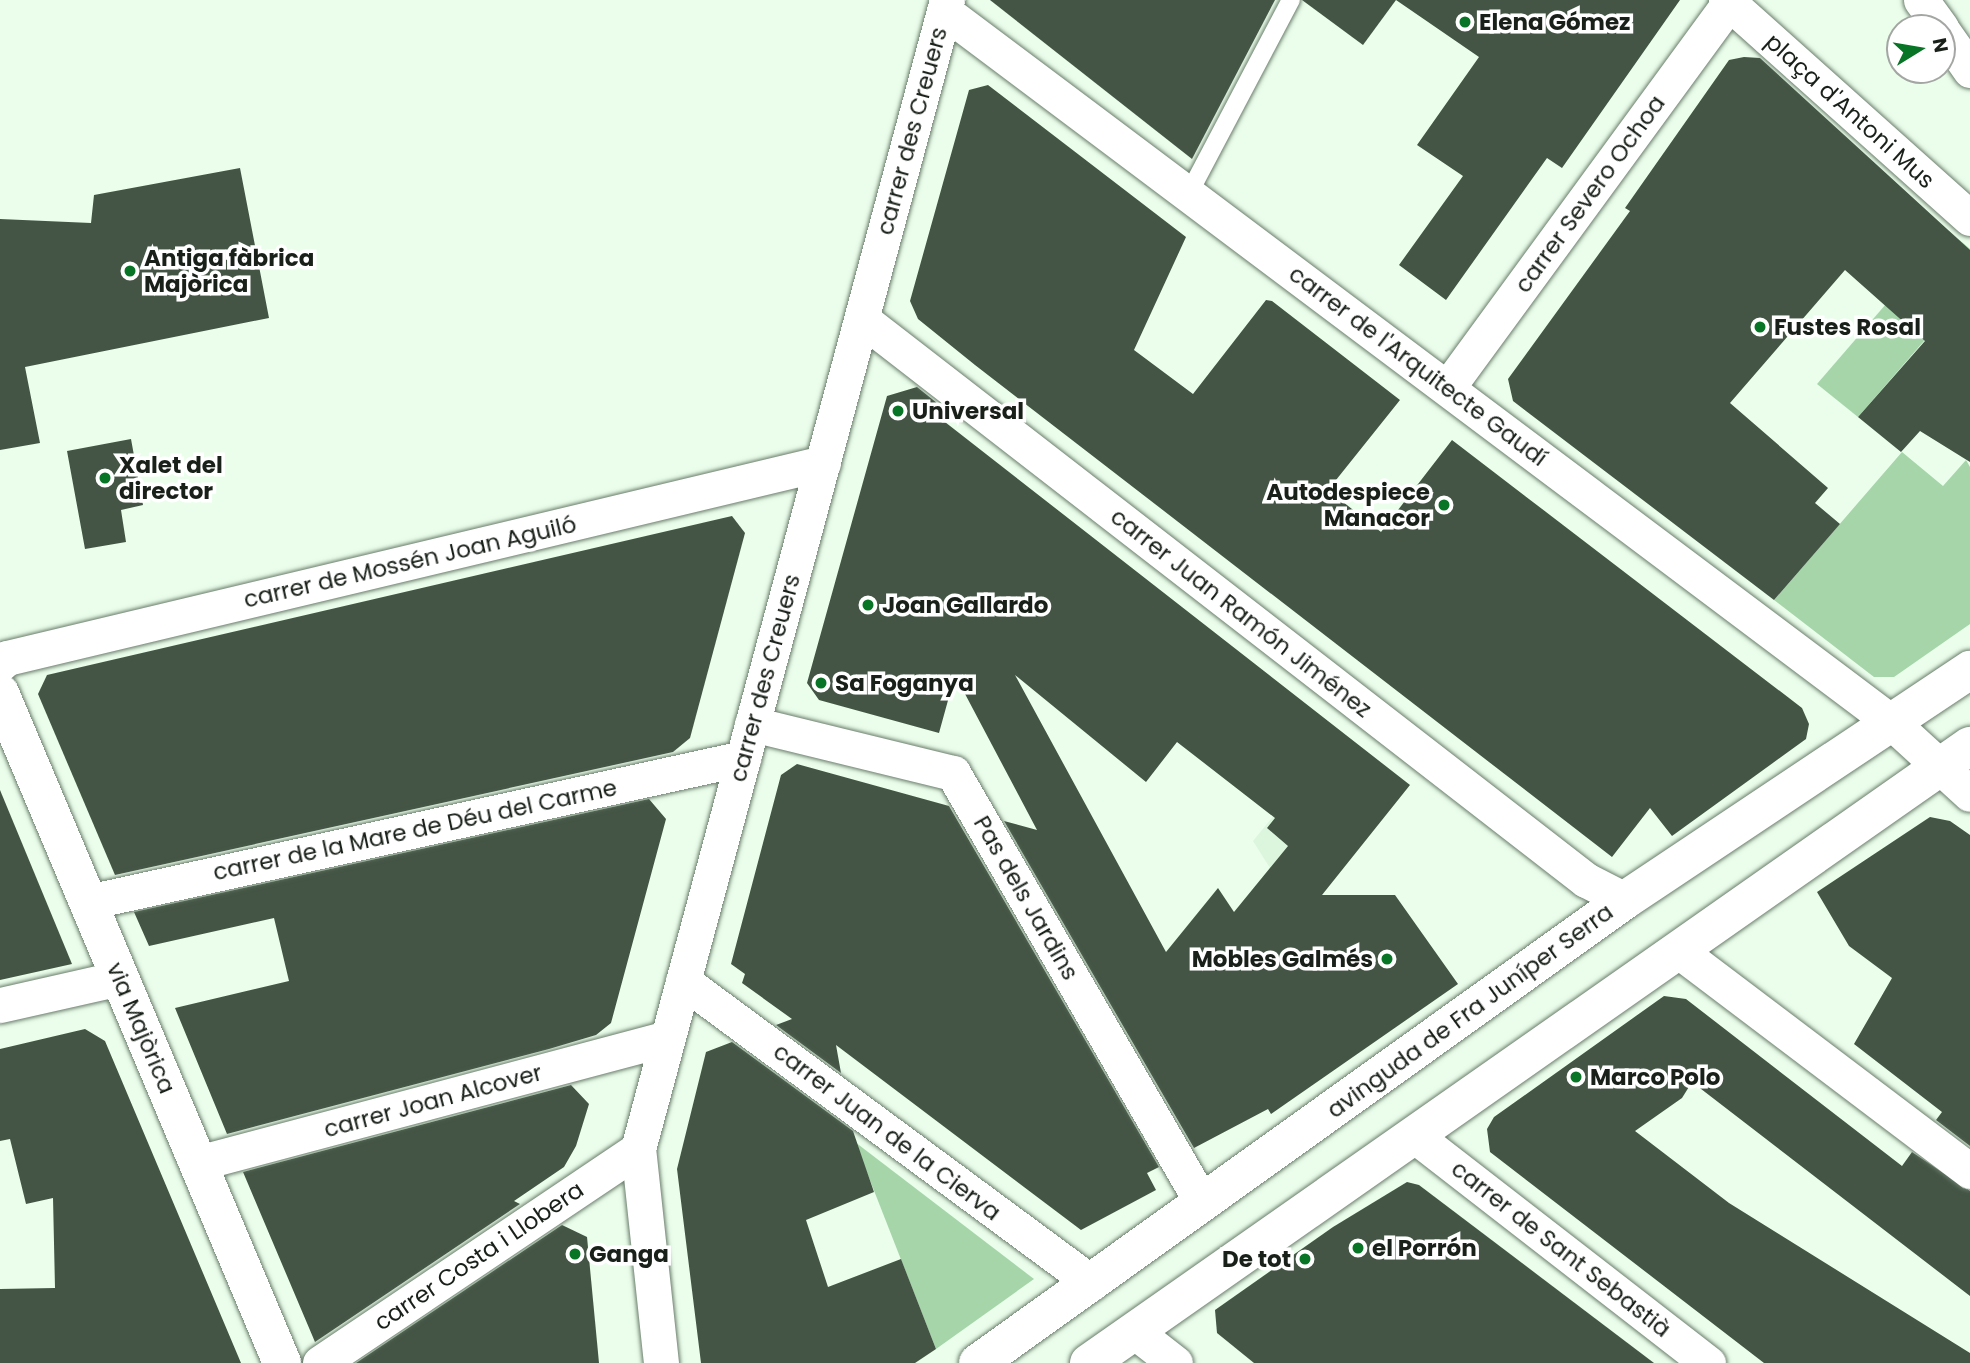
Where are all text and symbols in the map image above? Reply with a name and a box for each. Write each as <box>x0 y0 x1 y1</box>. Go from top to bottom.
place label: Elena Gómez <box>1479 8 1631 36</box>
marker: Elena Gómez <box>1457 14 1473 30</box>
north arrow <box>1886 14 1956 84</box>
street label: carrer des Creuers <box>871 24 953 238</box>
street label: plaça d'Antoni Mus <box>1760 28 1940 194</box>
text: N <box>1926 36 1955 55</box>
street label: carrer Severo Ochoa <box>1509 90 1671 298</box>
place label: Antiga fàbrica Majòrica <box>144 244 314 298</box>
street label: carrer de l'Arquitecte Gaudí <box>1284 260 1552 472</box>
marker: Antiga fàbrica Majòrica <box>122 263 138 279</box>
place label: Fustes Rosal <box>1774 313 1921 341</box>
marker: Fustes Rosal <box>1752 319 1768 335</box>
place label: Universal <box>912 397 1024 425</box>
marker: Universal <box>890 403 906 419</box>
place label: Xalet del director <box>119 451 223 505</box>
marker: Xalet del director <box>97 470 113 486</box>
place label: Autodespiece Manacor <box>1266 478 1430 532</box>
marker: Autodespiece Manacor <box>1436 497 1452 513</box>
street label: carrer Juan Ramón Jiménez <box>1105 503 1377 723</box>
street label: carrer de Mossén Joan Aguiló <box>241 510 579 614</box>
street label: carrer des Creuers <box>724 571 806 785</box>
place label: Joan Gallardo <box>882 591 1048 619</box>
marker: Joan Gallardo <box>860 597 876 613</box>
place label: Sa Foganya <box>835 669 974 697</box>
marker: Sa Foganya <box>813 675 829 691</box>
street label: carrer de la Mare de Déu del Carme <box>211 774 619 886</box>
street label: Pas dels Jardins <box>968 811 1084 985</box>
street label: avinguda de Fra Juníper Serra <box>1322 898 1618 1124</box>
place label: Mobles Galmés <box>1192 945 1373 973</box>
marker: Mobles Galmés <box>1379 951 1395 967</box>
street label: via Majòrica <box>101 958 181 1098</box>
street label: carrer Juan de la Cierva <box>768 1038 1006 1226</box>
street label: carrer Joan Alcover <box>321 1059 545 1143</box>
place label: Marco Polo <box>1590 1063 1720 1091</box>
marker: Marco Polo <box>1568 1069 1584 1085</box>
street label: carrer de Sant Sebastià <box>1446 1155 1676 1343</box>
street label: carrer Costa i Llobera <box>369 1176 589 1336</box>
place label: el Porrón <box>1372 1234 1477 1262</box>
place label: Ganga <box>589 1240 669 1268</box>
marker: el Porrón <box>1350 1240 1366 1256</box>
place label: De tot <box>1222 1245 1291 1273</box>
marker: Ganga <box>567 1246 583 1262</box>
marker: De tot <box>1297 1251 1313 1267</box>

